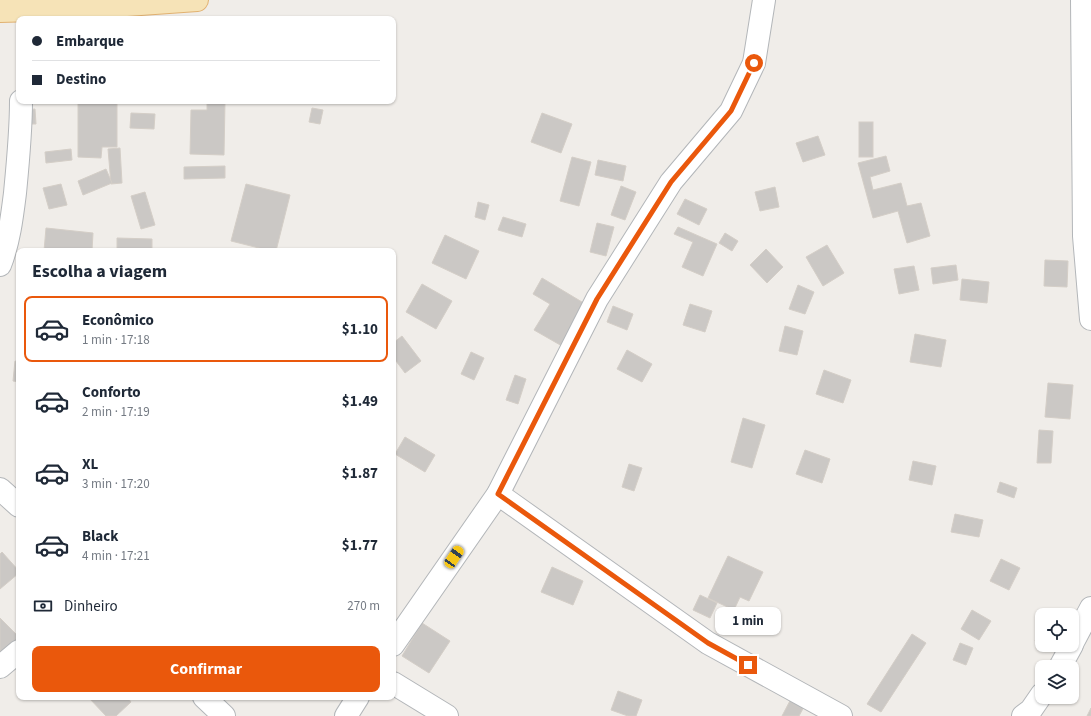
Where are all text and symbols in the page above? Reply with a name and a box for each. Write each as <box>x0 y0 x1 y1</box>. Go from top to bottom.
text: Embarque <box>56 31 124 52</box>
route start <box>745 54 763 72</box>
text: Destino <box>56 69 106 90</box>
text: Escolha a viagem <box>32 259 167 284</box>
text: Econômico <box>82 310 154 331</box>
icon: car <box>34 311 70 347</box>
text: $1.10 <box>342 319 378 340</box>
text: 1 min · 17:18 <box>82 331 150 349</box>
text: Conforto <box>82 382 141 403</box>
icon: car <box>34 383 70 419</box>
text: $1.49 <box>342 391 378 412</box>
text: 2 min · 17:19 <box>82 403 150 421</box>
text: XL <box>82 454 98 475</box>
icon: car <box>34 455 70 491</box>
text: $1.87 <box>342 463 378 484</box>
text: 3 min · 17:20 <box>82 475 150 493</box>
text: Black <box>82 526 119 547</box>
icon: car <box>34 527 70 563</box>
text: $1.77 <box>342 535 378 556</box>
car <box>442 544 466 570</box>
text: 4 min · 17:21 <box>82 547 150 565</box>
icon: cash <box>32 595 54 617</box>
text: Dinheiro <box>64 596 118 617</box>
text: 270 m <box>347 597 380 615</box>
callout: 1 min <box>715 607 781 635</box>
map controls <box>1035 608 1079 704</box>
button: locate <box>1035 608 1079 652</box>
text: 1 min <box>732 612 764 630</box>
button: Confirmar <box>32 646 380 692</box>
route end <box>739 656 757 674</box>
button: layers <box>1035 660 1079 704</box>

